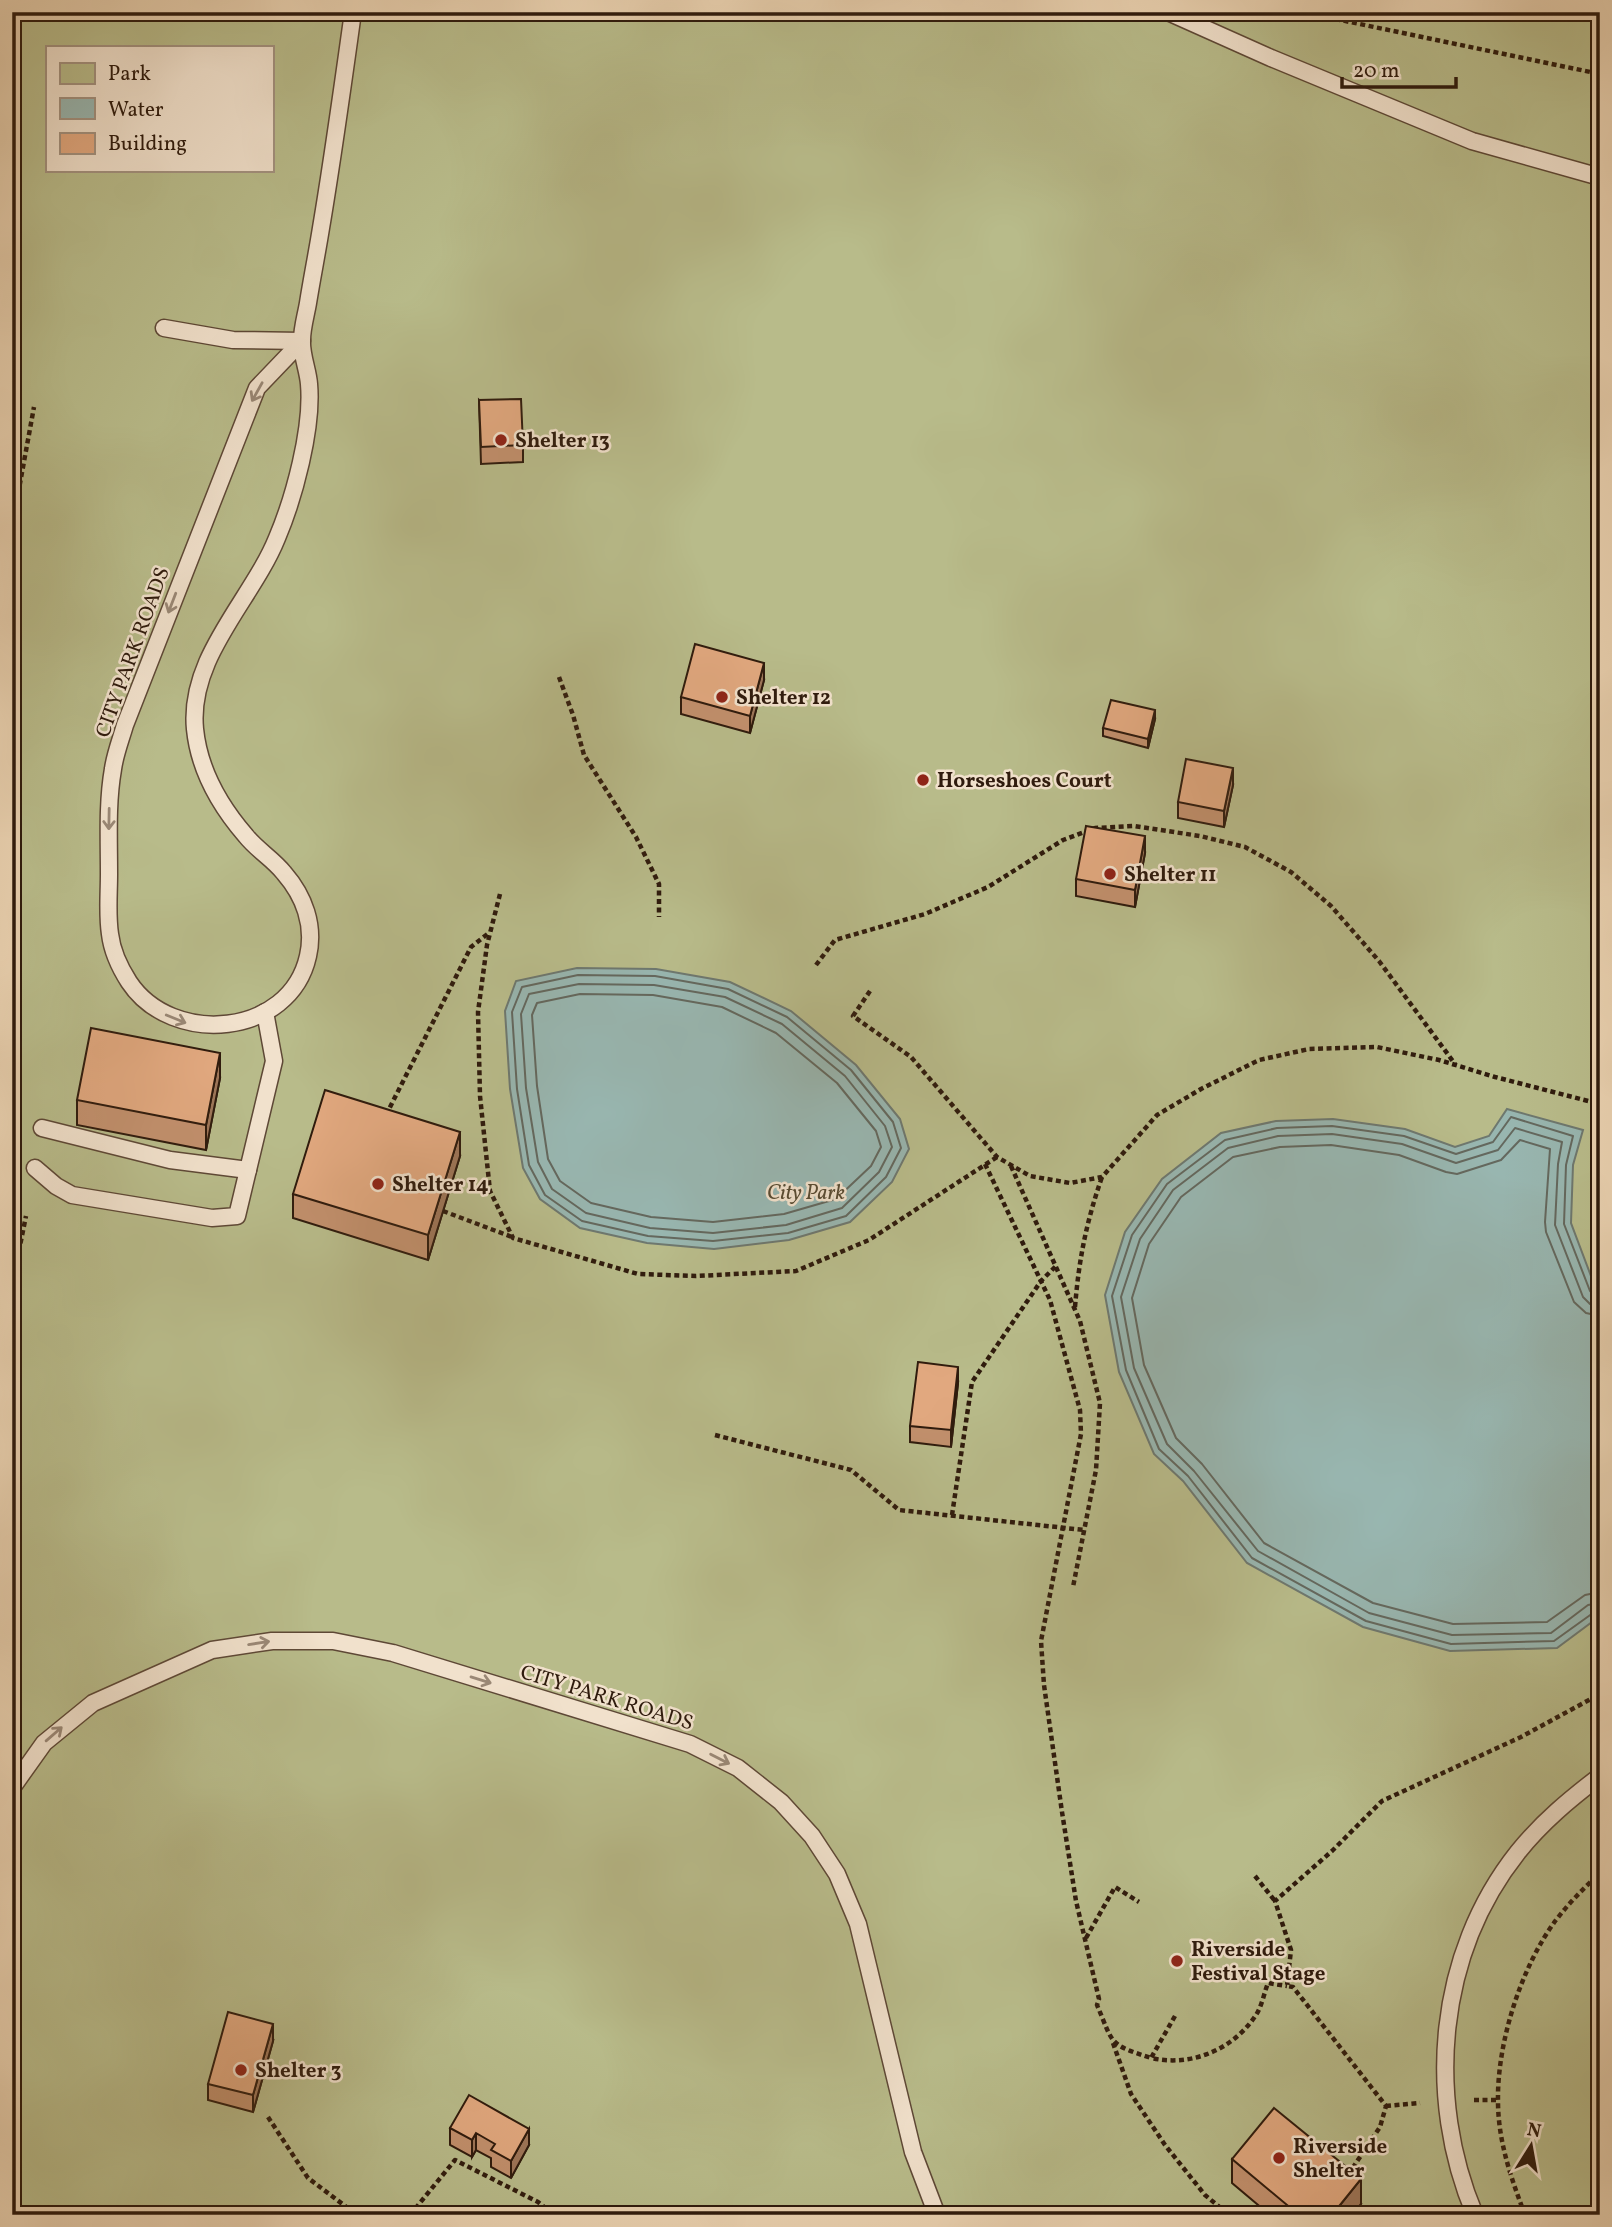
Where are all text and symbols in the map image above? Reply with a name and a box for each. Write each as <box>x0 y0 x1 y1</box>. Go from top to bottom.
legend <box>46 46 273 172</box>
scale bar <box>1342 46 1456 90</box>
text: 20 m <box>1353 57 1399 86</box>
text: Park <box>108 60 151 89</box>
text: Water <box>108 96 164 125</box>
text: Building <box>108 130 187 159</box>
one-way arrow <box>250 382 264 402</box>
place label: Shelter 13 <box>515 427 610 456</box>
marker: Shelter 13 <box>493 432 509 448</box>
street label: CITY PARK ROADS <box>89 563 178 742</box>
one-way arrow <box>165 591 178 613</box>
place label: Shelter 12 <box>736 684 831 713</box>
marker: Shelter 12 <box>714 689 730 705</box>
place label: Horseshoes Court <box>937 767 1112 796</box>
marker: Horseshoes Court <box>915 772 931 788</box>
one-way arrow <box>102 808 116 831</box>
place label: Shelter 11 <box>1124 861 1217 890</box>
marker: Shelter 11 <box>1102 866 1118 882</box>
one-way arrow <box>164 1013 186 1026</box>
place label: Shelter 14 <box>392 1171 489 1200</box>
marker: Shelter 14 <box>370 1176 386 1192</box>
park label: City Park <box>767 1179 845 1208</box>
one-way arrow <box>247 1636 269 1649</box>
street label: CITY PARK ROADS <box>517 1658 697 1739</box>
one-way arrow <box>469 1675 491 1687</box>
one-way arrow <box>45 1726 63 1742</box>
one-way arrow <box>709 1753 730 1767</box>
place label: Riverside Festival Stage <box>1191 1936 1326 1989</box>
marker: Riverside Festival Stage <box>1169 1953 1185 1969</box>
place label: Shelter 3 <box>255 2057 341 2086</box>
marker: Shelter 3 <box>233 2062 249 2078</box>
north arrow <box>1496 2112 1566 2182</box>
text: N <box>1525 2117 1543 2145</box>
place label: Riverside Shelter <box>1293 2133 1387 2186</box>
marker: Riverside Shelter <box>1271 2150 1287 2166</box>

